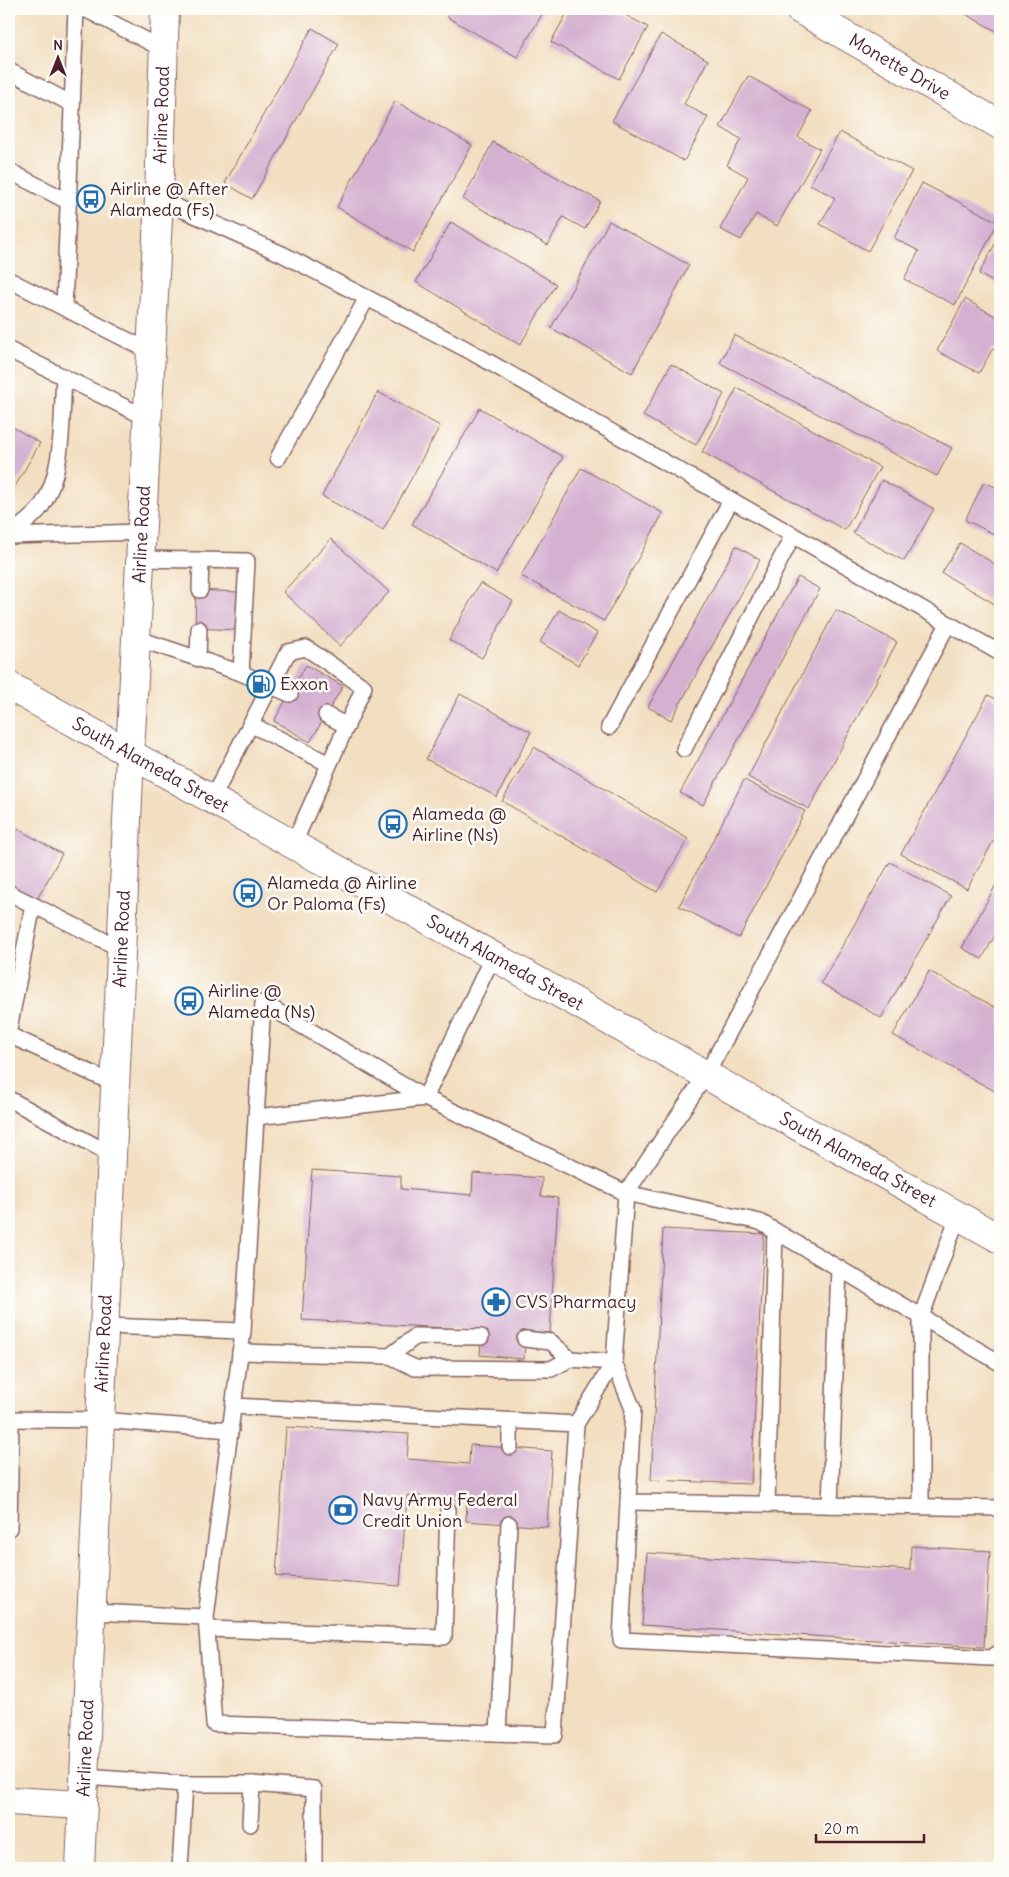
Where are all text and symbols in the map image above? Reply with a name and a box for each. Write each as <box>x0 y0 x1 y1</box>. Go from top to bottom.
street label: Monette Drive <box>845 28 955 105</box>
north arrow <box>32 32 82 82</box>
text: N <box>53 36 63 54</box>
street label: Airline Road <box>148 65 174 164</box>
place label: Airline @ After Alameda (Fs) <box>110 177 229 221</box>
bus stop icon: Airline @ After Alameda (Fs) <box>76 184 106 214</box>
street label: Airline Road <box>127 485 155 584</box>
fuel station icon: Exxon <box>246 669 276 699</box>
place label: Exxon <box>280 672 328 695</box>
street label: South Alameda Street <box>68 712 233 817</box>
place label: Alameda @ Airline (Ns) <box>412 802 507 846</box>
bus stop icon: Alameda @ Airline (Ns) <box>378 809 408 839</box>
place label: Alameda @ Airline Or Paloma (Fs) <box>267 871 417 915</box>
bus stop icon: Alameda @ Airline Or Paloma (Fs) <box>233 878 263 908</box>
street label: Airline Road <box>108 889 135 988</box>
street label: South Alameda Street <box>423 909 588 1015</box>
place label: Airline @ Alameda (Ns) <box>208 979 315 1023</box>
bus stop icon: Airline @ Alameda (Ns) <box>174 986 204 1016</box>
street label: South Alameda Street <box>776 1106 941 1212</box>
pharmacy icon: CVS Pharmacy <box>481 1287 511 1317</box>
place label: CVS Pharmacy <box>515 1290 637 1313</box>
street label: Airline Road <box>89 1294 117 1393</box>
place label: Navy Army Federal Credit Union <box>362 1488 517 1532</box>
bank icon: Navy Army Federal Credit Union <box>328 1495 358 1525</box>
street label: Airline Road <box>71 1698 99 1797</box>
scale bar <box>816 1812 924 1844</box>
text: 20 m <box>824 1819 859 1838</box>

